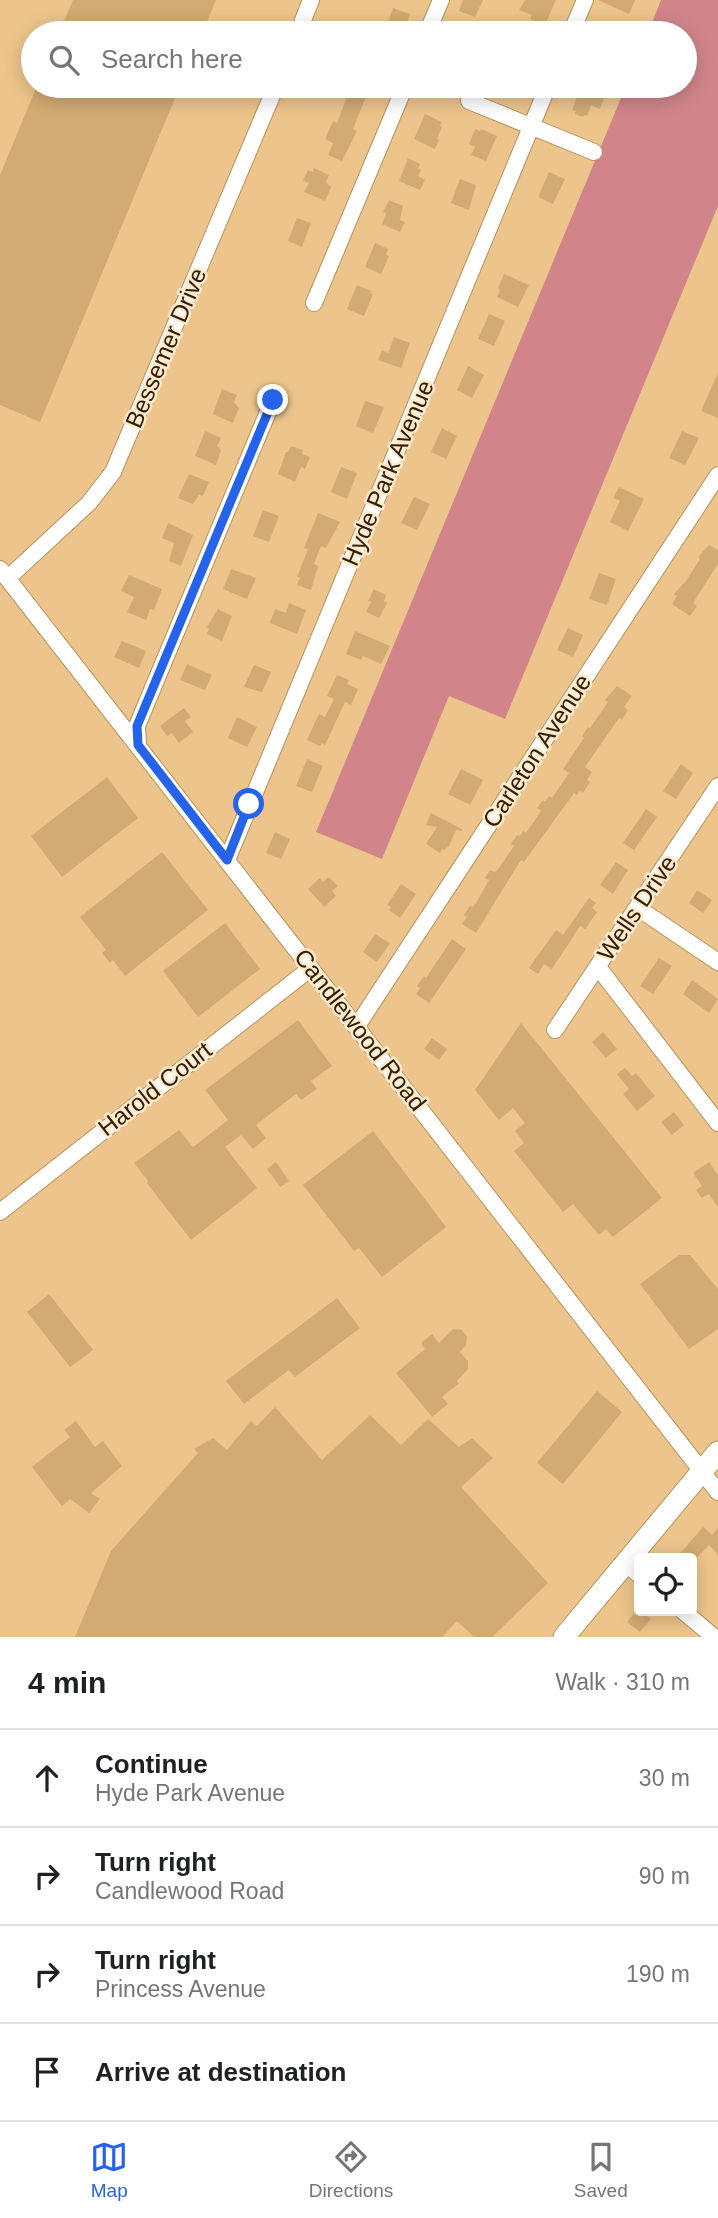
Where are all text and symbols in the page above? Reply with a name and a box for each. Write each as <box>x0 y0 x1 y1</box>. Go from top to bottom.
search box <box>21 21 697 98</box>
icon: search <box>45 41 83 79</box>
text: Search here <box>101 44 243 74</box>
street label: Bessemer Drive <box>120 264 211 432</box>
street label: Hyde Park Avenue <box>336 376 439 569</box>
route end <box>257 384 288 415</box>
street label: Carleton Avenue <box>477 669 596 832</box>
route start <box>233 788 264 819</box>
street label: Wells Drive <box>592 850 682 965</box>
street label: Candlewood Road <box>289 944 432 1116</box>
street label: Harold Court <box>93 1036 217 1141</box>
map controls <box>634 1553 697 1616</box>
button: locate <box>634 1553 697 1616</box>
text: 4 min <box>28 1666 106 1699</box>
text: Walk · 310 m <box>555 1669 690 1695</box>
text: Continue <box>95 1749 208 1779</box>
icon: ahead <box>28 1759 66 1797</box>
text: 30 m <box>639 1765 690 1791</box>
text: Hyde Park Avenue <box>95 1780 285 1806</box>
text: Turn right <box>95 1847 216 1877</box>
icon: right <box>28 1857 66 1895</box>
text: 90 m <box>639 1863 690 1889</box>
text: Candlewood Road <box>95 1878 284 1904</box>
text: Turn right <box>95 1945 216 1975</box>
icon: right <box>28 1955 66 1993</box>
text: 190 m <box>626 1961 690 1987</box>
text: Princess Avenue <box>95 1976 266 2002</box>
icon: arrive <box>28 2053 66 2091</box>
text: Arrive at destination <box>95 2057 346 2087</box>
tab: Map <box>90 2138 128 2202</box>
tab: Directions <box>309 2138 393 2202</box>
tab: Saved <box>574 2138 628 2202</box>

